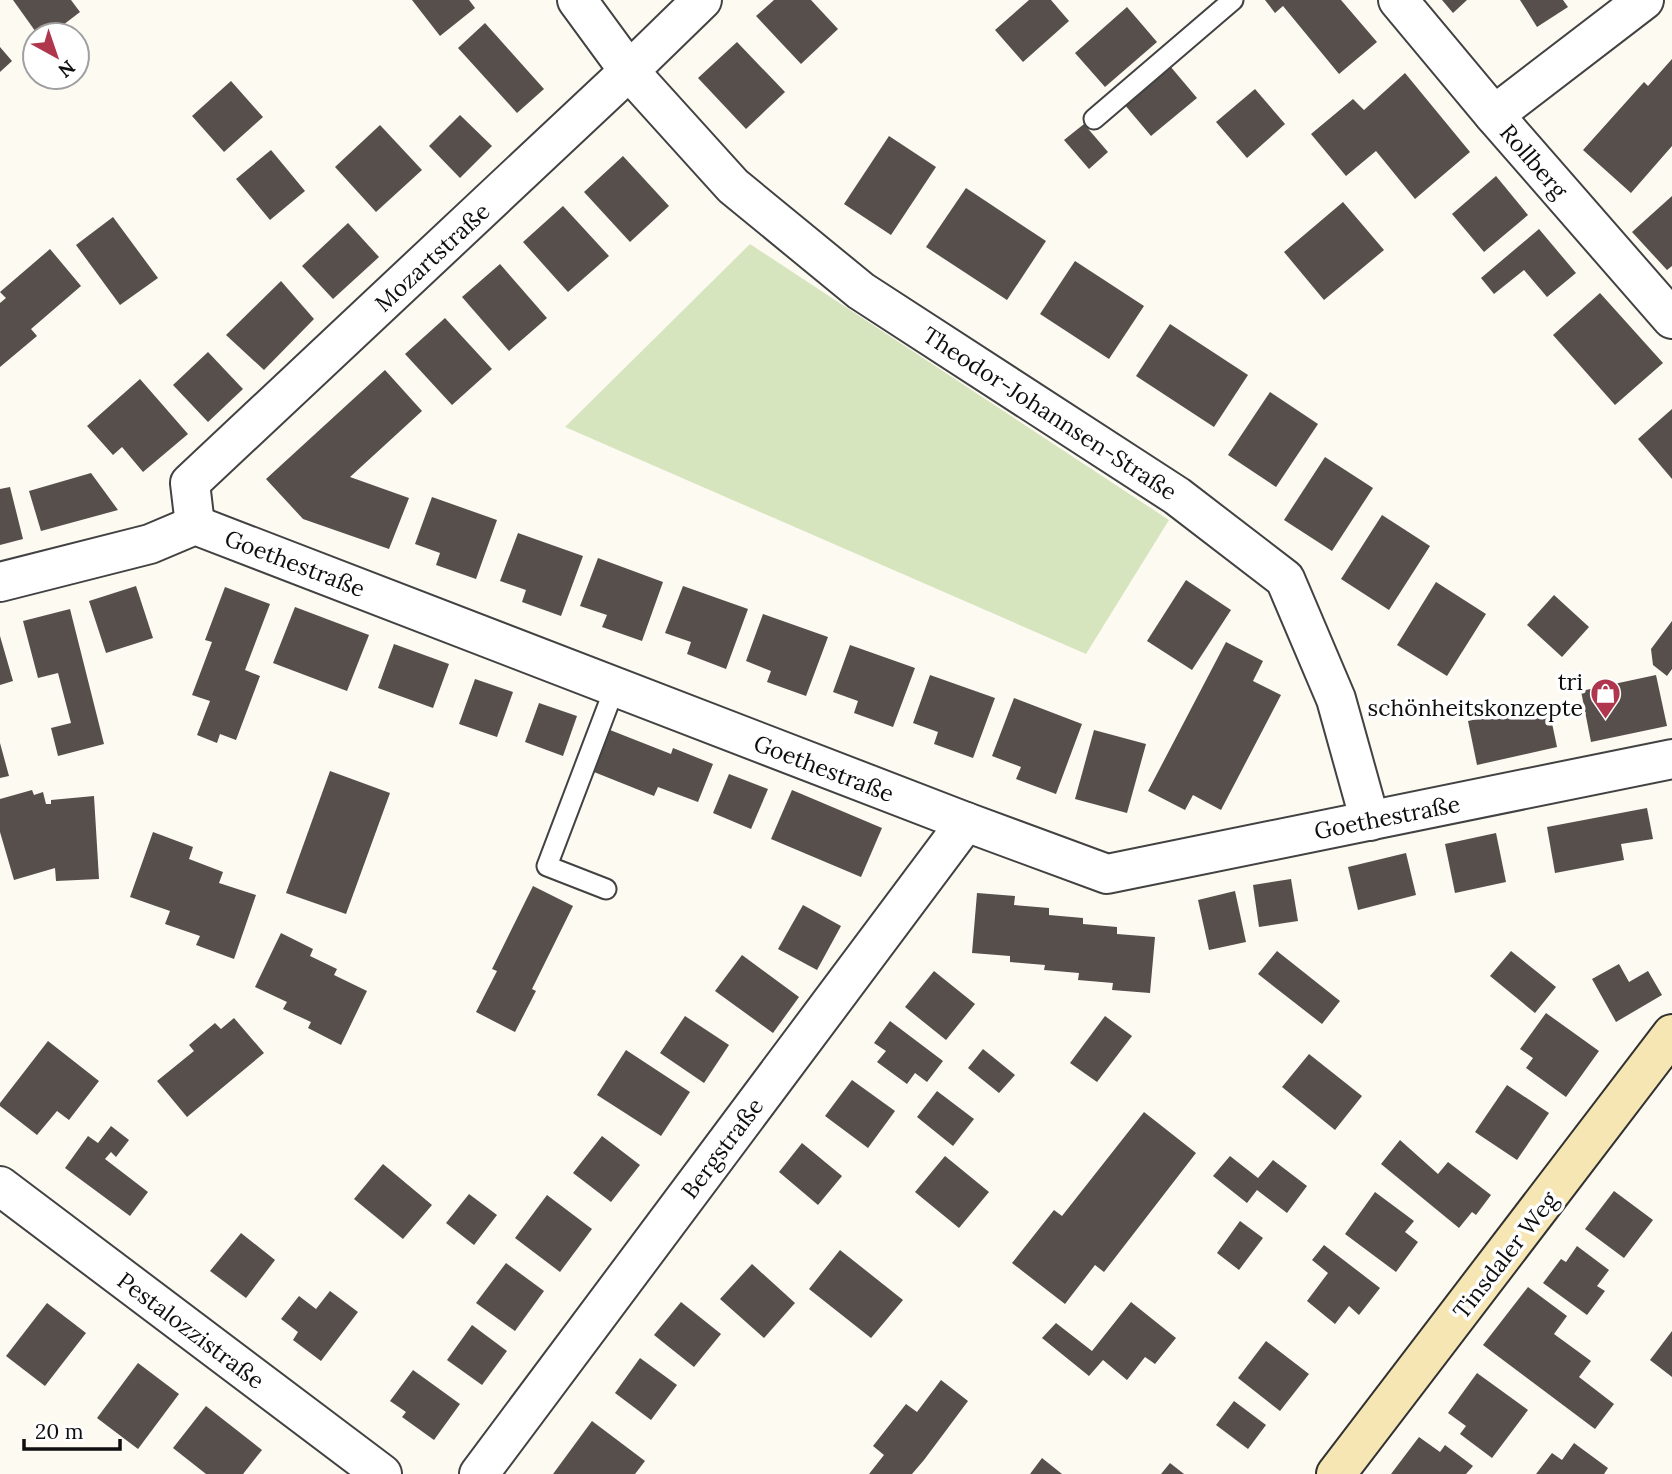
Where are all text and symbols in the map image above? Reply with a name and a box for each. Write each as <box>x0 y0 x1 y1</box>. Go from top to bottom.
north arrow <box>21 21 91 91</box>
text: N <box>53 55 80 83</box>
street label: Rollberg <box>1494 118 1575 205</box>
street label: Mozartstraße <box>369 196 495 318</box>
street label: Theodor-Johannsen-Straße <box>918 320 1182 506</box>
street label: Goethestraße <box>221 523 369 603</box>
place label: tri schönheitskonzepte <box>1368 667 1583 722</box>
shop icon: tri schönheitskonzepte <box>1589 677 1623 721</box>
street label: Goethestraße <box>750 728 898 808</box>
street label: Goethestraße <box>1312 789 1462 845</box>
street label: Bergstraße <box>675 1092 769 1204</box>
street label: Tinsdaler Weg <box>1446 1185 1564 1324</box>
street label: Pestalozzistraße <box>112 1265 270 1395</box>
scale bar <box>24 1408 121 1452</box>
text: 20 m <box>35 1418 84 1445</box>

